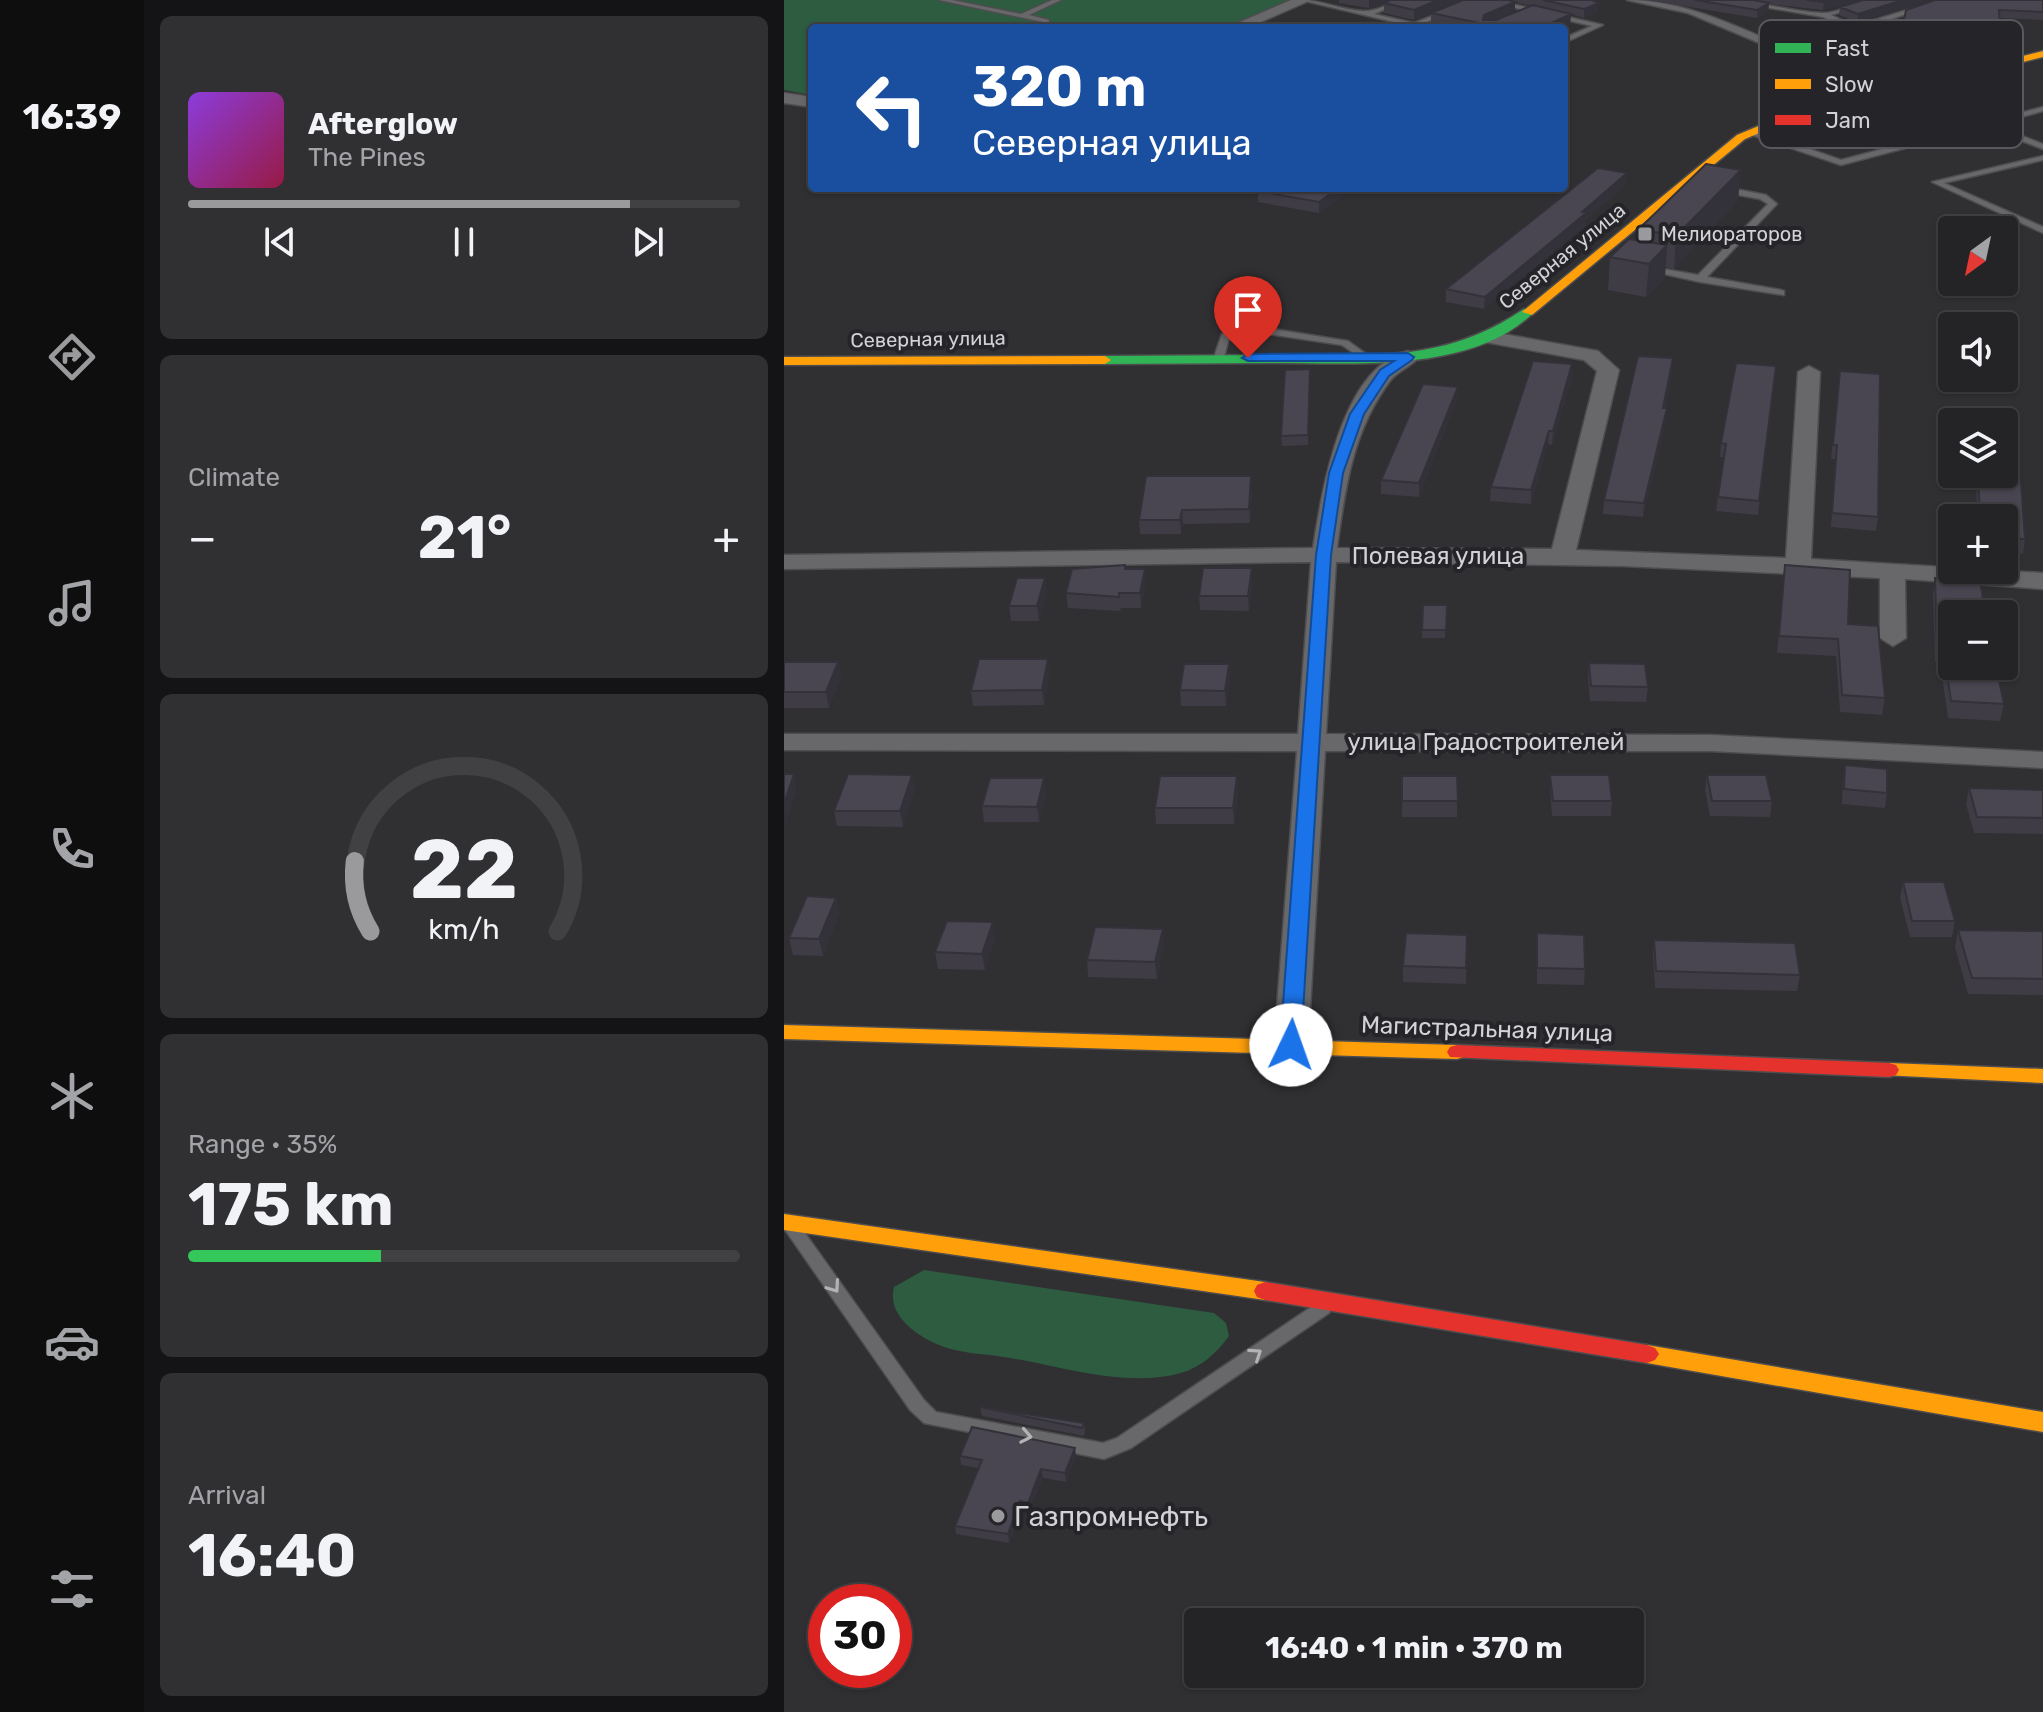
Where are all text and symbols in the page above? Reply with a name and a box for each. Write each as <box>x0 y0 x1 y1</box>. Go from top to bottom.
legend <box>1759 20 2023 148</box>
text: Fast <box>1825 35 1870 62</box>
text: 320 m <box>972 54 1147 120</box>
icon: left <box>840 56 944 160</box>
text: Slow <box>1825 71 1874 98</box>
text: 16:39 <box>23 95 121 138</box>
text: Afterglow <box>308 106 458 142</box>
text: Jam <box>1825 107 1871 134</box>
text: Северная улица <box>972 121 1252 164</box>
text: The Pines <box>308 142 426 173</box>
street label: Северная улица <box>1494 198 1630 314</box>
north arrow <box>1938 216 2018 296</box>
map controls <box>1938 216 2018 680</box>
icon: previous <box>258 220 302 264</box>
icon: pause <box>442 220 486 264</box>
icon: next <box>626 220 670 264</box>
place label: Мелиораторов <box>1661 222 1803 246</box>
marker: Мелиораторов <box>1636 225 1654 243</box>
pin <box>1214 276 1282 358</box>
icon: arrive <box>1226 288 1270 332</box>
button: sound <box>1938 312 2018 392</box>
street label: Северная улица <box>850 326 1006 352</box>
icon: directions <box>44 329 100 385</box>
button: layers <box>1938 408 2018 488</box>
text: Climate <box>188 462 280 493</box>
text: 21° <box>418 502 511 573</box>
button: + <box>1938 504 2018 584</box>
text: − <box>188 512 217 564</box>
text: + <box>713 512 740 564</box>
street label: Полевая улица <box>1352 542 1524 570</box>
icon: music <box>44 575 100 631</box>
button: − <box>1938 600 2018 680</box>
street label: улица Градостроителей <box>1348 728 1624 756</box>
text: 22 <box>410 820 518 919</box>
icon: phone <box>44 821 100 877</box>
text: km/h <box>428 912 500 946</box>
position arrow <box>1249 1003 1333 1087</box>
street label: Магистральная улица <box>1361 1011 1613 1047</box>
icon: climate <box>44 1068 100 1124</box>
text: Range · 35% <box>188 1129 337 1160</box>
text: 175 km <box>188 1169 394 1240</box>
one-way arrow <box>824 1278 839 1292</box>
icon: car <box>44 1314 100 1370</box>
one-way arrow <box>1247 1349 1261 1364</box>
one-way arrow <box>1019 1426 1033 1443</box>
text: Arrival <box>188 1480 266 1511</box>
place label: Газпромнефть <box>1014 1500 1208 1533</box>
marker: Газпромнефть <box>989 1507 1007 1525</box>
text: 16:40 <box>188 1520 356 1591</box>
icon: filters <box>44 1561 100 1617</box>
speed limit sign: 30 <box>808 1584 912 1688</box>
text: 16:40 · 1 min · 370 m <box>1265 1630 1563 1666</box>

